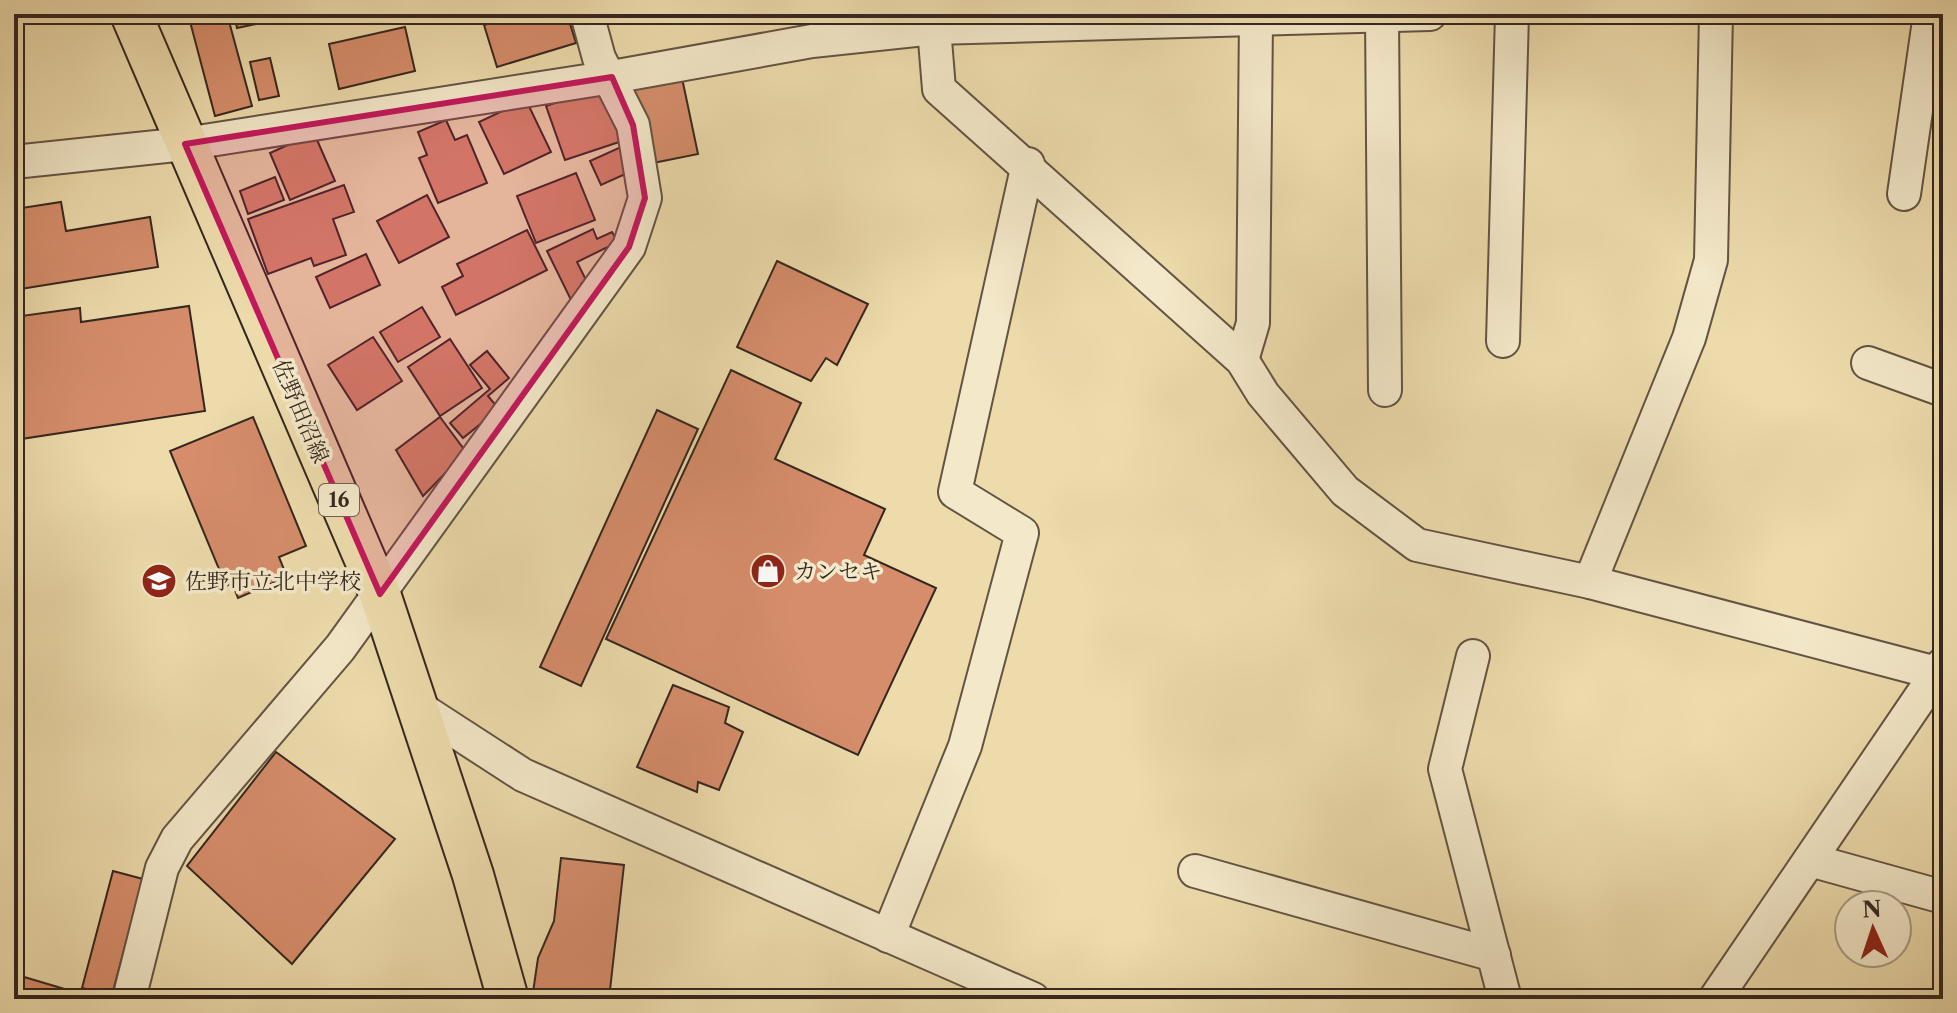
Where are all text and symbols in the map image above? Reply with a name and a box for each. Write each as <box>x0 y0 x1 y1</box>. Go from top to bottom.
street label: 佐野田沼線 <box>267 355 334 467</box>
road number: 16 <box>319 484 359 516</box>
shop icon: カンセキ <box>749 552 787 590</box>
place label: カンセキ <box>794 558 882 585</box>
school or university icon: 佐野市立北中学校 <box>140 562 178 600</box>
place label: 佐野市立北中学校 <box>185 568 361 595</box>
north arrow <box>1833 889 1913 969</box>
text: N <box>1862 896 1882 924</box>

